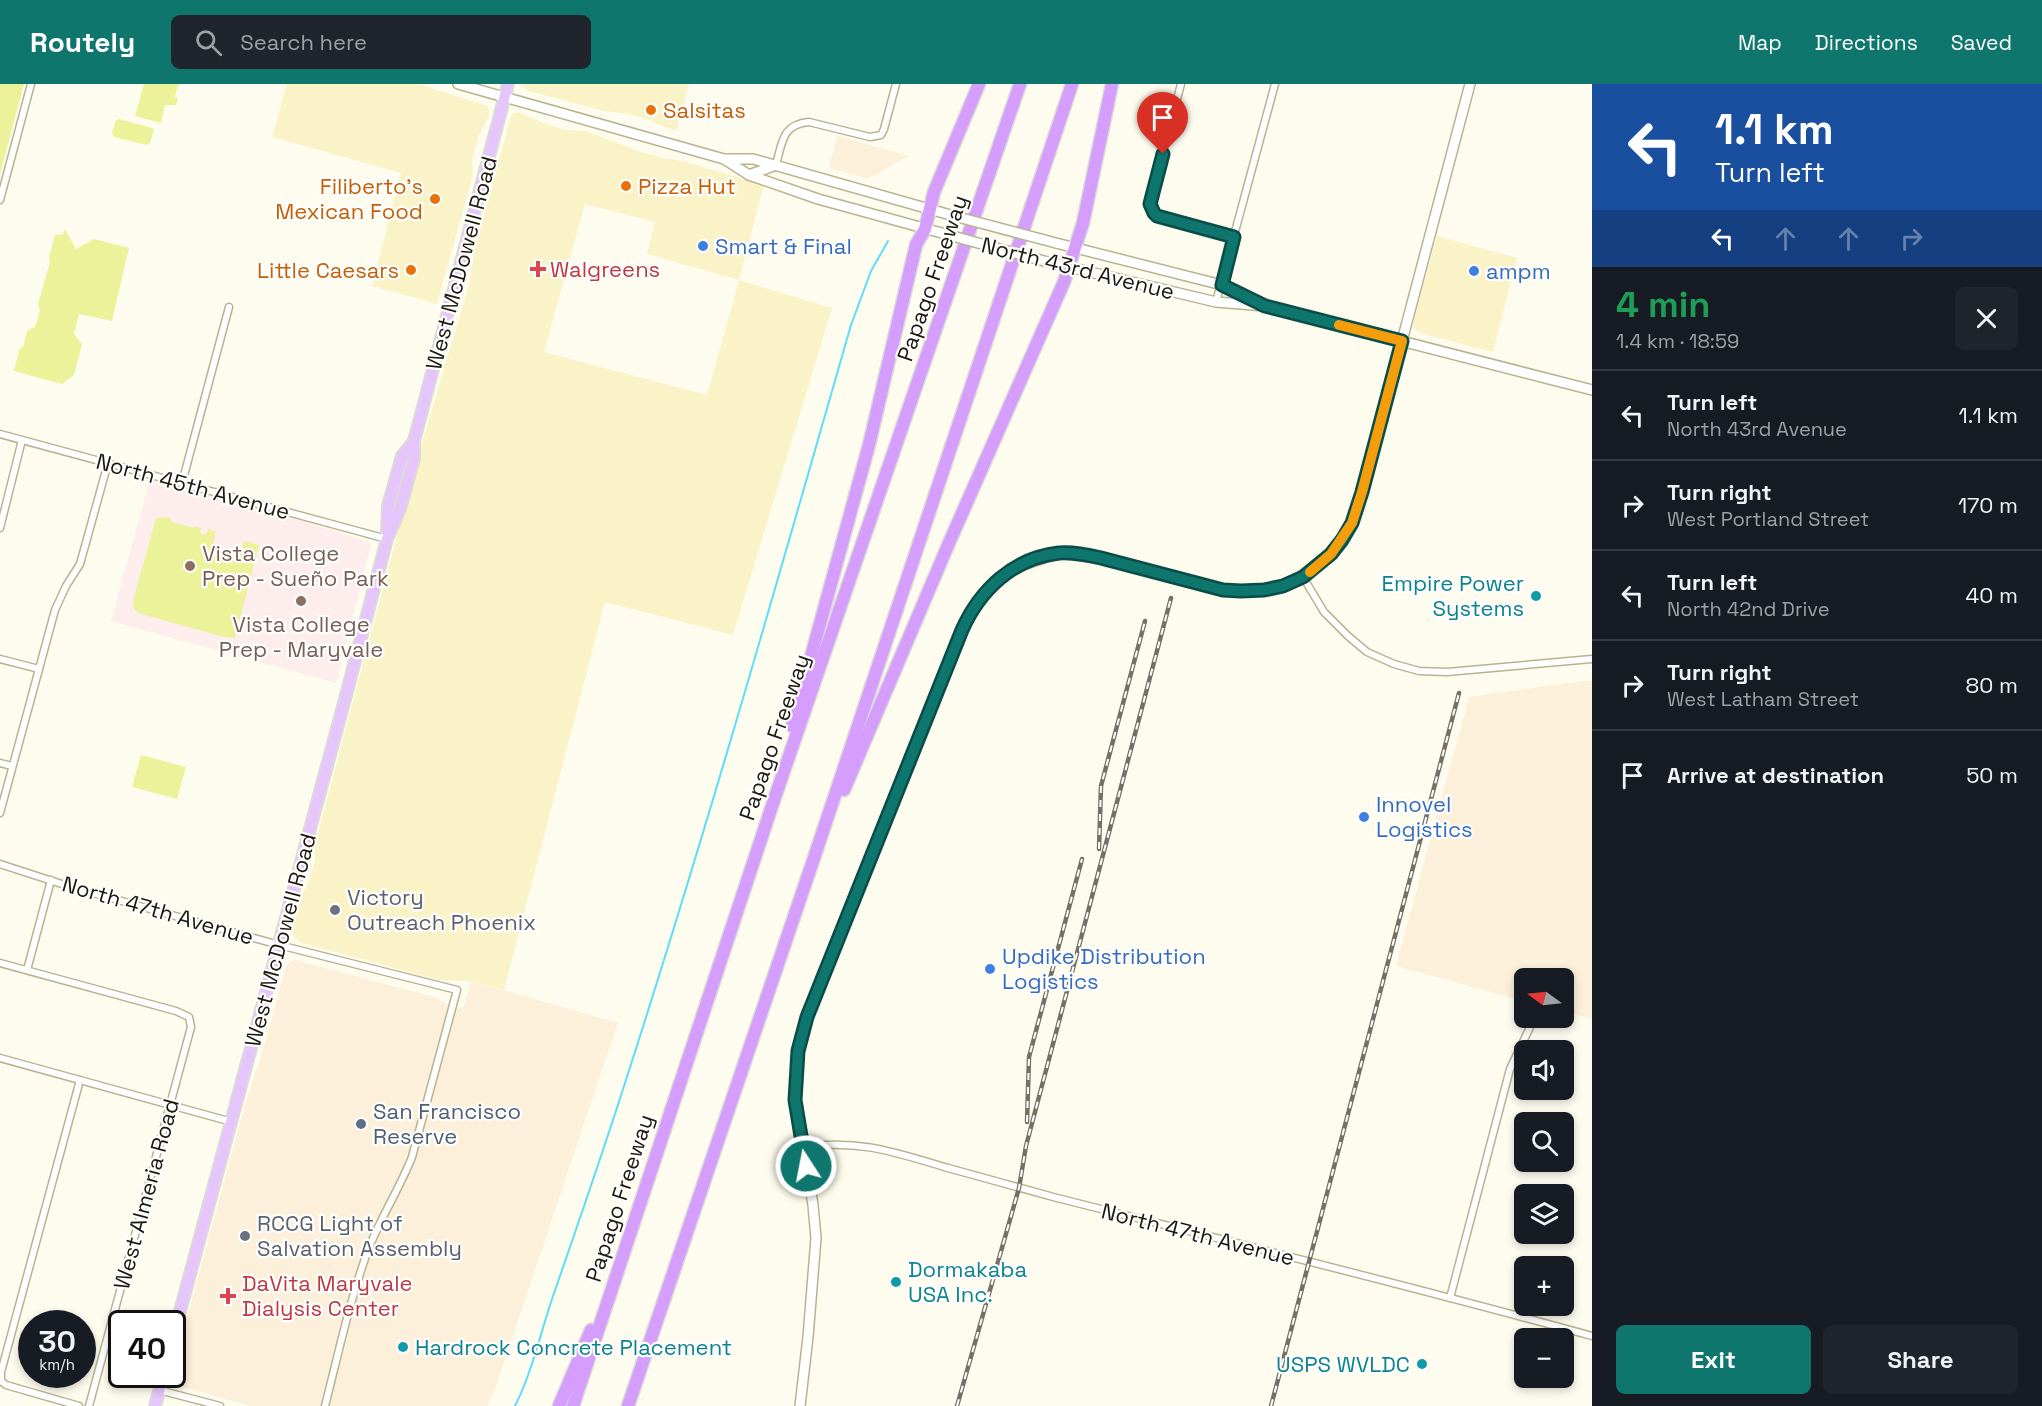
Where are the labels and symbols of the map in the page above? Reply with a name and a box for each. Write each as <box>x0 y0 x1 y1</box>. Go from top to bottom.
pin <box>1137 92 1188 154</box>
place label: Salsitas <box>663 96 746 124</box>
marker: Salsitas <box>644 103 658 117</box>
street label: West McDowell Road <box>419 153 503 373</box>
place label: Filiberto's Mexican Food <box>275 172 423 225</box>
place label: Pizza Hut <box>638 172 736 200</box>
marker: Pizza Hut <box>619 179 633 193</box>
street label: Papago Freeway <box>890 191 974 365</box>
marker: Filiberto's Mexican Food <box>428 192 442 206</box>
street label: North 43rd Avenue <box>979 230 1177 306</box>
place label: Smart & Final <box>715 232 852 260</box>
marker: Smart & Final <box>696 239 710 253</box>
place label: Walgreens <box>550 255 660 283</box>
place label: Little Caesars <box>257 256 399 284</box>
place label: ampm <box>1486 257 1551 285</box>
marker: Walgreens <box>531 262 545 276</box>
marker: Little Caesars <box>404 263 418 277</box>
marker: ampm <box>1467 264 1481 278</box>
street label: North 45th Avenue <box>93 447 293 525</box>
place label: Vista College Prep - Sueño Park <box>202 539 389 592</box>
marker: Vista College Prep - Sueño Park <box>183 559 197 573</box>
place label: Empire Power Systems <box>1382 569 1524 622</box>
marker: Empire Power Systems <box>1529 589 1543 603</box>
marker: Vista College Prep - Maryvale <box>294 594 308 608</box>
place label: Vista College Prep - Maryvale <box>219 610 383 663</box>
street label: Papago Freeway <box>732 650 816 824</box>
place label: Innovel Logistics <box>1376 790 1473 843</box>
marker: Innovel Logistics <box>1357 810 1371 824</box>
street label: West McDowell Road <box>238 830 322 1050</box>
street label: North 47th Avenue <box>59 869 257 951</box>
place label: Victory Outreach Phoenix <box>347 883 536 936</box>
marker: Victory Outreach Phoenix <box>328 903 342 917</box>
place label: Updike Distribution Logistics <box>1002 942 1206 995</box>
marker: Updike Distribution Logistics <box>983 962 997 976</box>
north arrow <box>1514 968 1574 1028</box>
street label: West Almeria Road <box>107 1096 185 1292</box>
place label: San Francisco Reserve <box>373 1097 521 1150</box>
street label: Papago Freeway <box>579 1111 659 1285</box>
marker: San Francisco Reserve <box>354 1117 368 1131</box>
position arrow <box>774 1134 838 1198</box>
street label: North 47th Avenue <box>1099 1196 1297 1272</box>
place label: RCCG Light of Salvation Assembly <box>257 1209 462 1262</box>
marker: RCCG Light of Salvation Assembly <box>238 1229 252 1243</box>
place label: Dormakaba USA Inc. <box>908 1255 1027 1308</box>
place label: DaVita Maryvale Dialysis Center <box>242 1269 413 1322</box>
marker: Dormakaba USA Inc. <box>889 1275 903 1289</box>
marker: DaVita Maryvale Dialysis Center <box>219 1287 237 1305</box>
speed limit sign: 40 <box>108 1310 186 1388</box>
place label: Hardrock Concrete Placement <box>415 1333 732 1361</box>
marker: Hardrock Concrete Placement <box>396 1340 410 1354</box>
place label: USPS WVLDC <box>1276 1350 1410 1378</box>
marker: USPS WVLDC <box>1415 1357 1429 1371</box>

